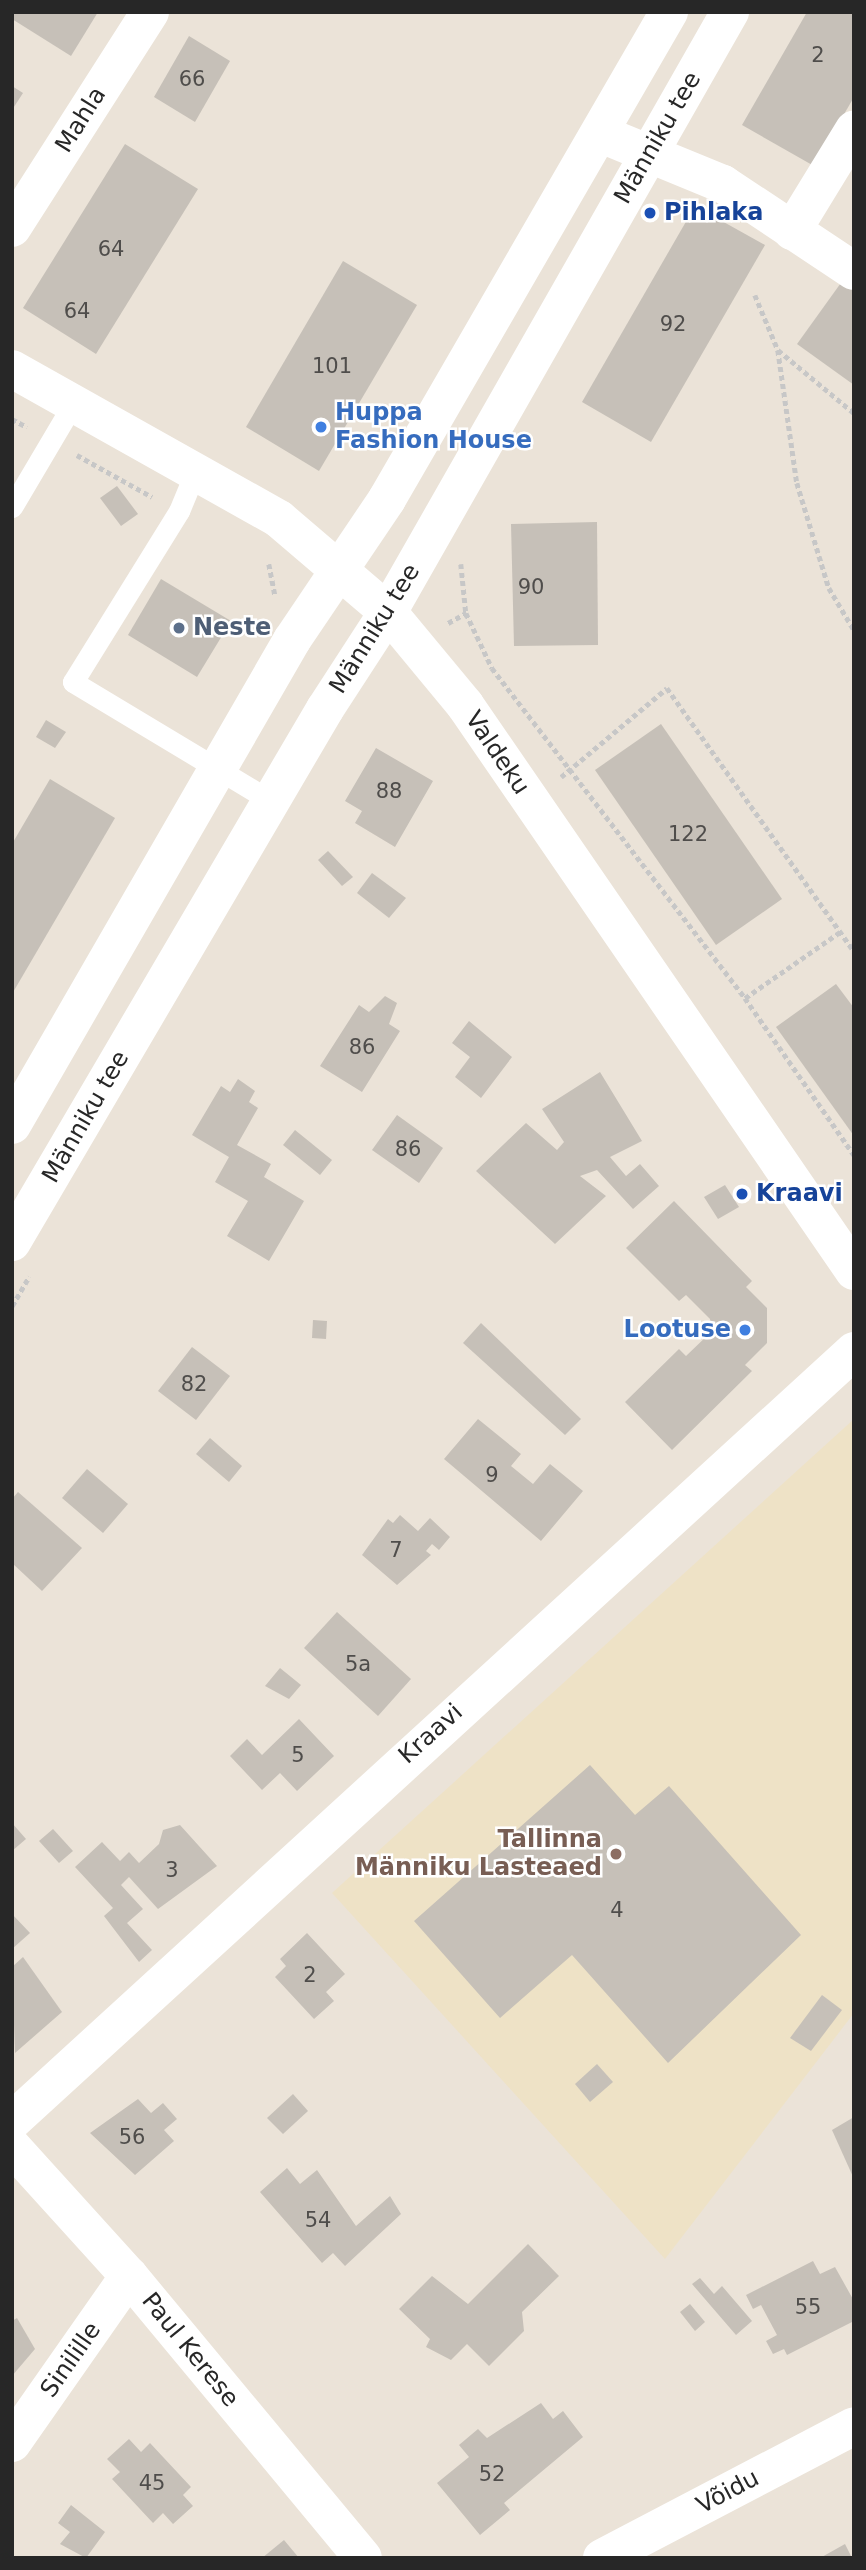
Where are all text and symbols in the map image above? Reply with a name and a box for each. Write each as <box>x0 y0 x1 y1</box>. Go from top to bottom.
house number: 2 <box>811 42 825 68</box>
house number: 66 <box>179 66 205 92</box>
street label: Männiku tee <box>609 67 707 209</box>
street label: Mahla <box>50 82 112 158</box>
place label: Pihlaka <box>664 199 763 227</box>
marker: Pihlaka <box>642 205 658 221</box>
house number: 64 <box>98 236 124 262</box>
house number: 64 <box>64 298 90 324</box>
house number: 92 <box>660 311 686 337</box>
house number: 101 <box>312 353 352 379</box>
place label: Huppa Fashion House <box>335 399 532 455</box>
marker: Huppa Fashion House <box>313 419 329 435</box>
street label: Männiku tee <box>324 559 426 699</box>
house number: 90 <box>518 574 544 600</box>
place label: Neste <box>193 614 271 642</box>
marker: Neste <box>171 620 187 636</box>
street label: Valdeku <box>459 706 535 800</box>
house number: 88 <box>376 778 402 804</box>
house number: 122 <box>668 821 708 847</box>
house number: 86 <box>349 1034 375 1060</box>
street label: Männiku tee <box>37 1046 135 1188</box>
house number: 86 <box>395 1136 421 1162</box>
place label: Kraavi <box>756 1180 843 1208</box>
marker: Kraavi <box>734 1186 750 1202</box>
place label: Lootuse <box>624 1316 731 1344</box>
marker: Lootuse <box>737 1322 753 1338</box>
house number: 82 <box>181 1371 207 1397</box>
house number: 9 <box>485 1462 499 1488</box>
house number: 7 <box>389 1537 403 1563</box>
house number: 5a <box>345 1651 371 1677</box>
street label: Kraavi <box>393 1698 469 1770</box>
house number: 5 <box>291 1742 305 1768</box>
place label: Tallinna Männiku Lasteaed <box>355 1826 602 1882</box>
marker: Tallinna Männiku Lasteaed <box>608 1846 624 1862</box>
house number: 3 <box>165 1857 179 1883</box>
house number: 4 <box>610 1897 624 1923</box>
house number: 2 <box>303 1962 317 1988</box>
house number: 56 <box>119 2124 145 2150</box>
house number: 54 <box>305 2207 331 2233</box>
street label: Paul Kerese <box>135 2287 245 2413</box>
house number: 55 <box>795 2294 821 2320</box>
street label: Sinilille <box>35 2317 107 2403</box>
house number: 52 <box>479 2461 505 2487</box>
street label: Võidu <box>692 2464 764 2520</box>
house number: 45 <box>139 2470 165 2496</box>

